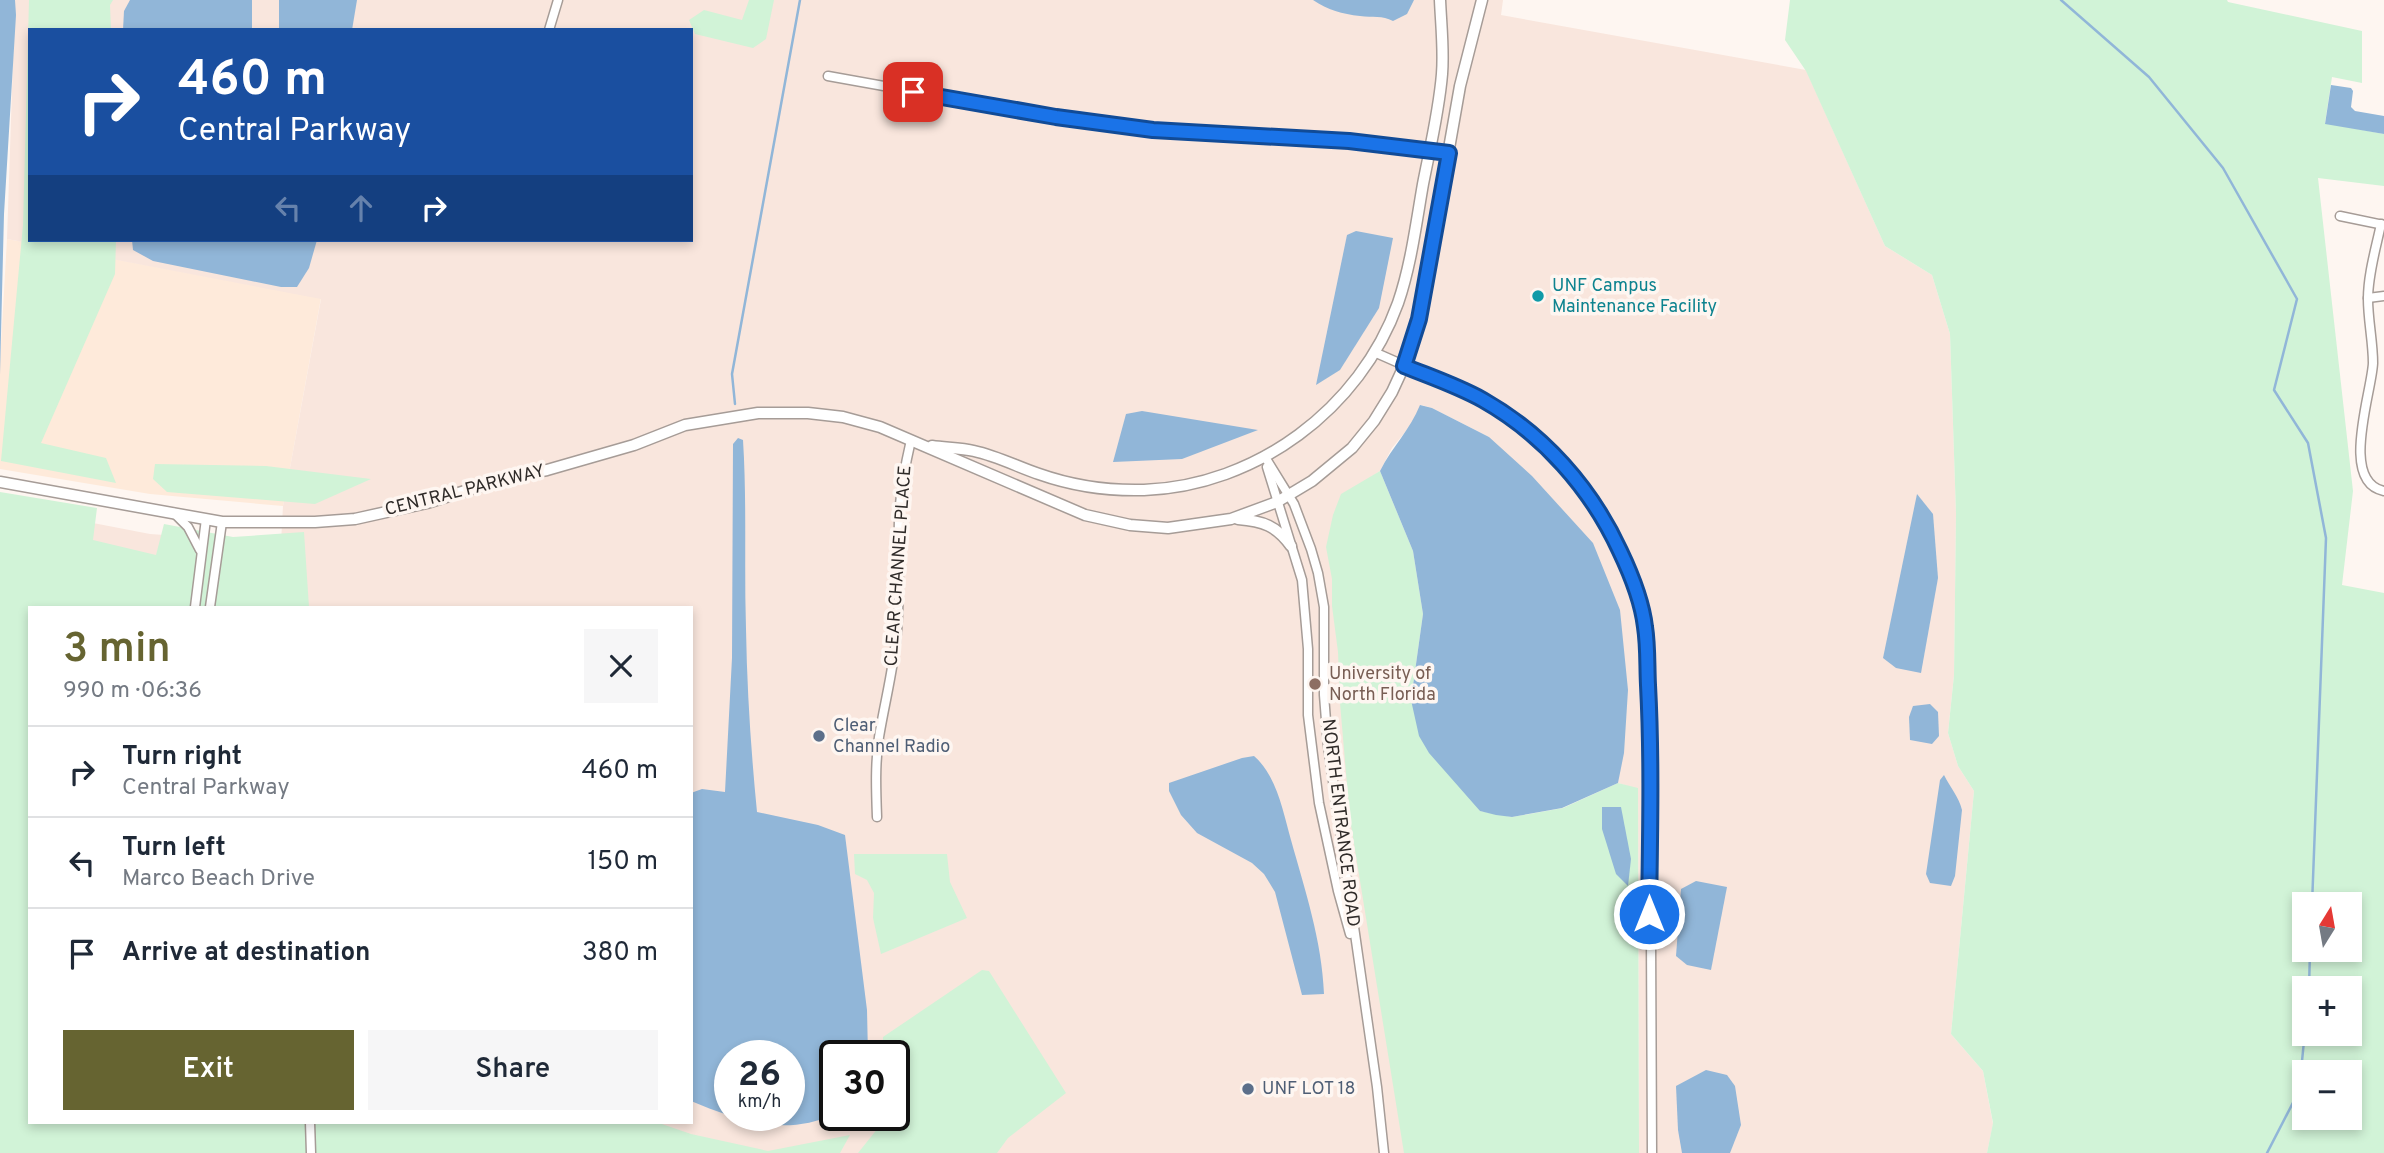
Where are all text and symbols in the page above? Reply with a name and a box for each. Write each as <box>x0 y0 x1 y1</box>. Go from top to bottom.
text: 460 m <box>178 51 327 113</box>
icon: right <box>63 56 154 147</box>
pin <box>883 62 943 122</box>
icon: arrive <box>894 73 932 111</box>
text: Central Parkway <box>178 112 411 152</box>
icon: left <box>269 189 307 227</box>
icon: ahead <box>342 189 380 227</box>
icon: right <box>415 189 453 227</box>
place label: UNF Campus Maintenance Facility <box>1552 275 1717 319</box>
marker: UNF Campus Maintenance Facility <box>1530 288 1546 304</box>
street label: CENTRAL PARKWAY <box>383 460 547 522</box>
street label: CLEAR CHANNEL PLACE <box>881 465 917 667</box>
text: 3 min <box>63 624 171 677</box>
button: close <box>584 629 658 703</box>
place label: University of North Florida <box>1329 663 1436 707</box>
marker: University of North Florida <box>1307 676 1323 692</box>
text: 990 m · 06:36 <box>63 677 202 706</box>
place label: Clear Channel Radio <box>833 715 950 759</box>
street label: NORTH ENTRANCE ROAD <box>1316 718 1364 928</box>
marker: Clear Channel Radio <box>811 728 827 744</box>
text: Turn right <box>122 741 242 774</box>
icon: right <box>63 753 101 791</box>
text: 460 m <box>582 755 658 788</box>
text: Central Parkway <box>122 774 290 803</box>
text: Turn left <box>122 832 226 865</box>
icon: left <box>63 844 101 882</box>
text: 150 m <box>587 846 658 879</box>
text: Marco Beach Drive <box>122 865 315 894</box>
position arrow <box>1612 877 1686 951</box>
north arrow <box>2292 892 2362 962</box>
map controls <box>2292 892 2362 1130</box>
icon: arrive <box>63 935 101 973</box>
text: Arrive at destination <box>122 937 370 970</box>
text: 380 m <box>582 937 658 970</box>
button: + <box>2292 976 2362 1046</box>
button: Exit <box>63 1030 354 1110</box>
button: Share <box>368 1030 658 1110</box>
speed limit sign: 30 <box>819 1040 910 1131</box>
text: 26 <box>738 1054 781 1098</box>
button: − <box>2292 1060 2362 1130</box>
place label: UNF LOT 18 <box>1262 1078 1356 1101</box>
marker: UNF LOT 18 <box>1240 1081 1256 1097</box>
text: km/h <box>738 1091 781 1114</box>

